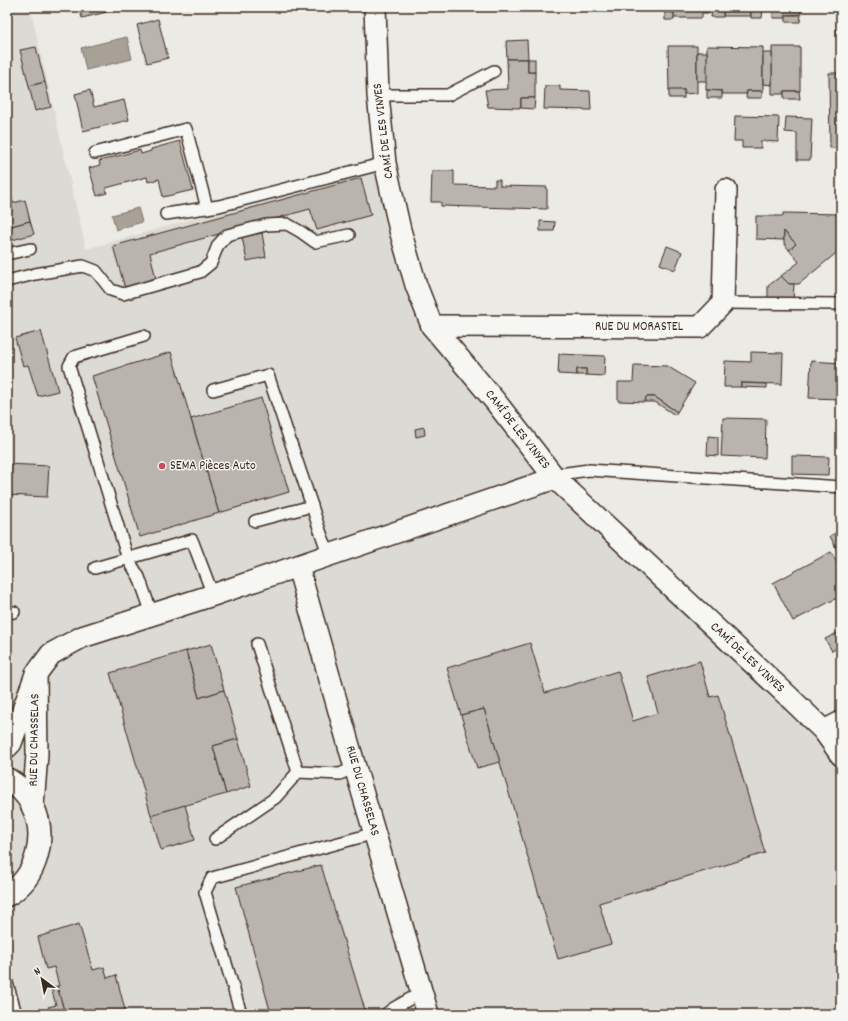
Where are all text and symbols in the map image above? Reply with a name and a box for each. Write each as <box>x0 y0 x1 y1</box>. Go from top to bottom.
street label: CAMÍ DE LES VINYES <box>369 82 399 180</box>
street label: RUE DU MORASTEL <box>595 318 684 337</box>
street label: CAMÍ DE LES VINYES <box>480 386 554 474</box>
place label: SEMA Pièces Auto <box>170 457 256 476</box>
marker: SEMA Pièces Auto <box>157 461 167 471</box>
street label: CAMÍ DE LES VINYES <box>705 618 789 698</box>
street label: RUE DU CHASSELAS <box>25 693 45 787</box>
street label: RUE DU CHASSELAS <box>340 744 384 839</box>
north arrow <box>22 959 62 999</box>
text: N <box>31 964 45 980</box>

